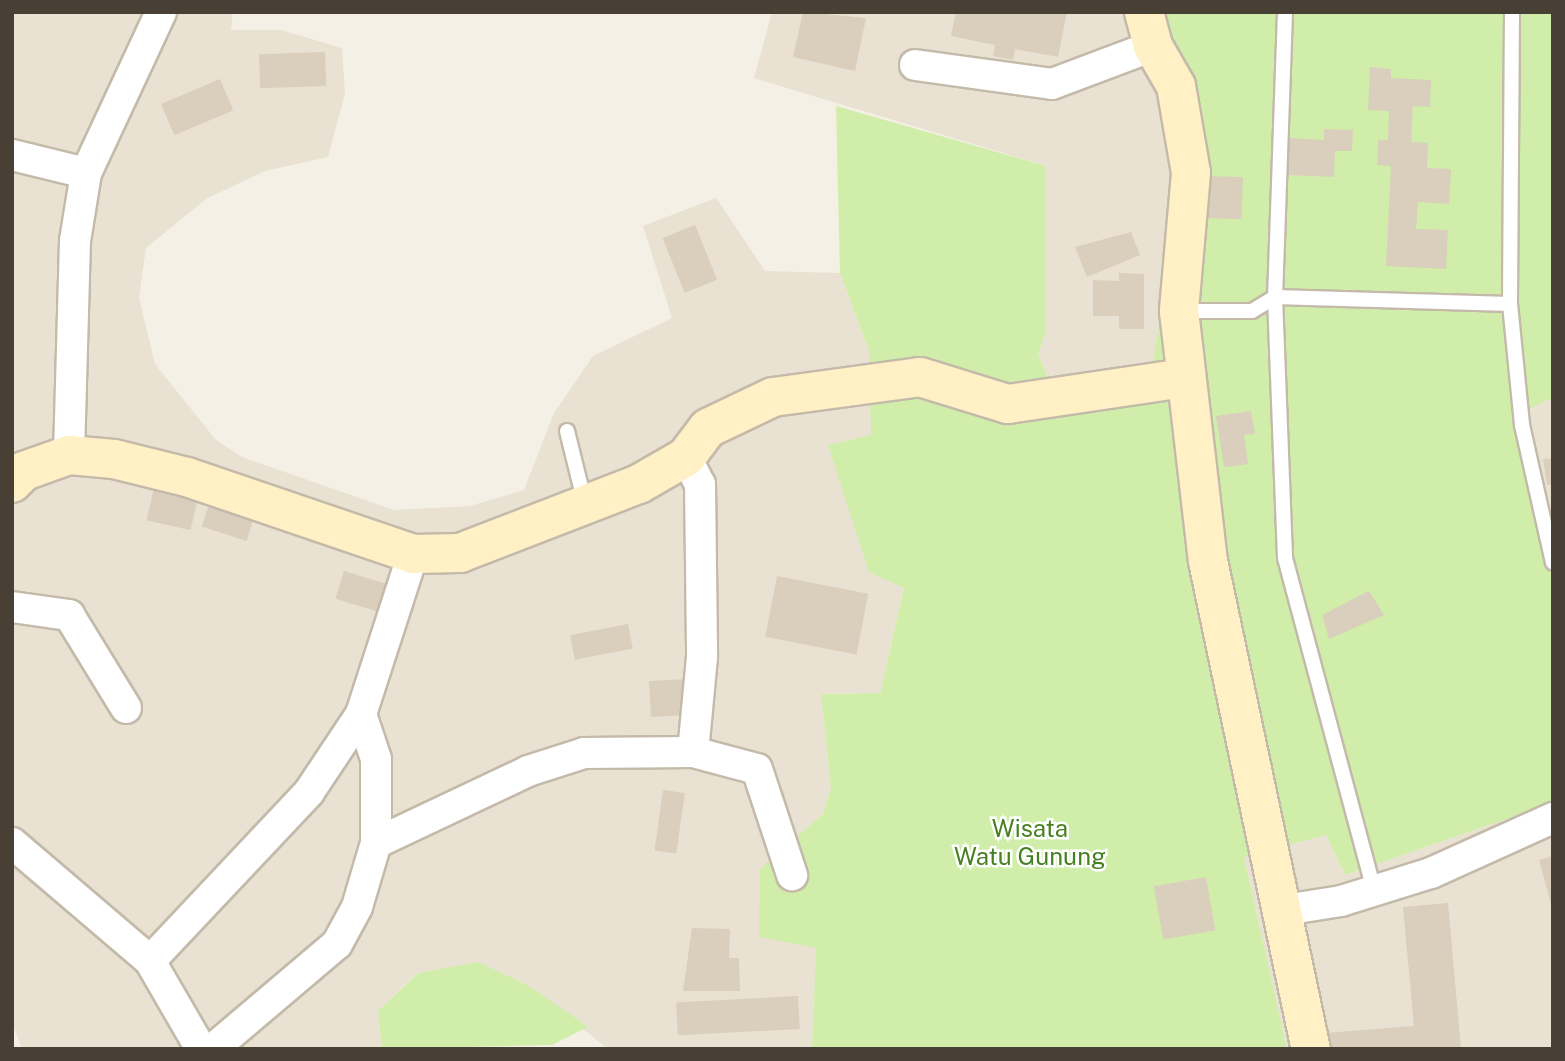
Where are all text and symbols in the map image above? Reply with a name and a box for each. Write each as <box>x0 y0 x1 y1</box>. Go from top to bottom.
park label: Wisata Watu Gunung <box>954 815 1106 871</box>

